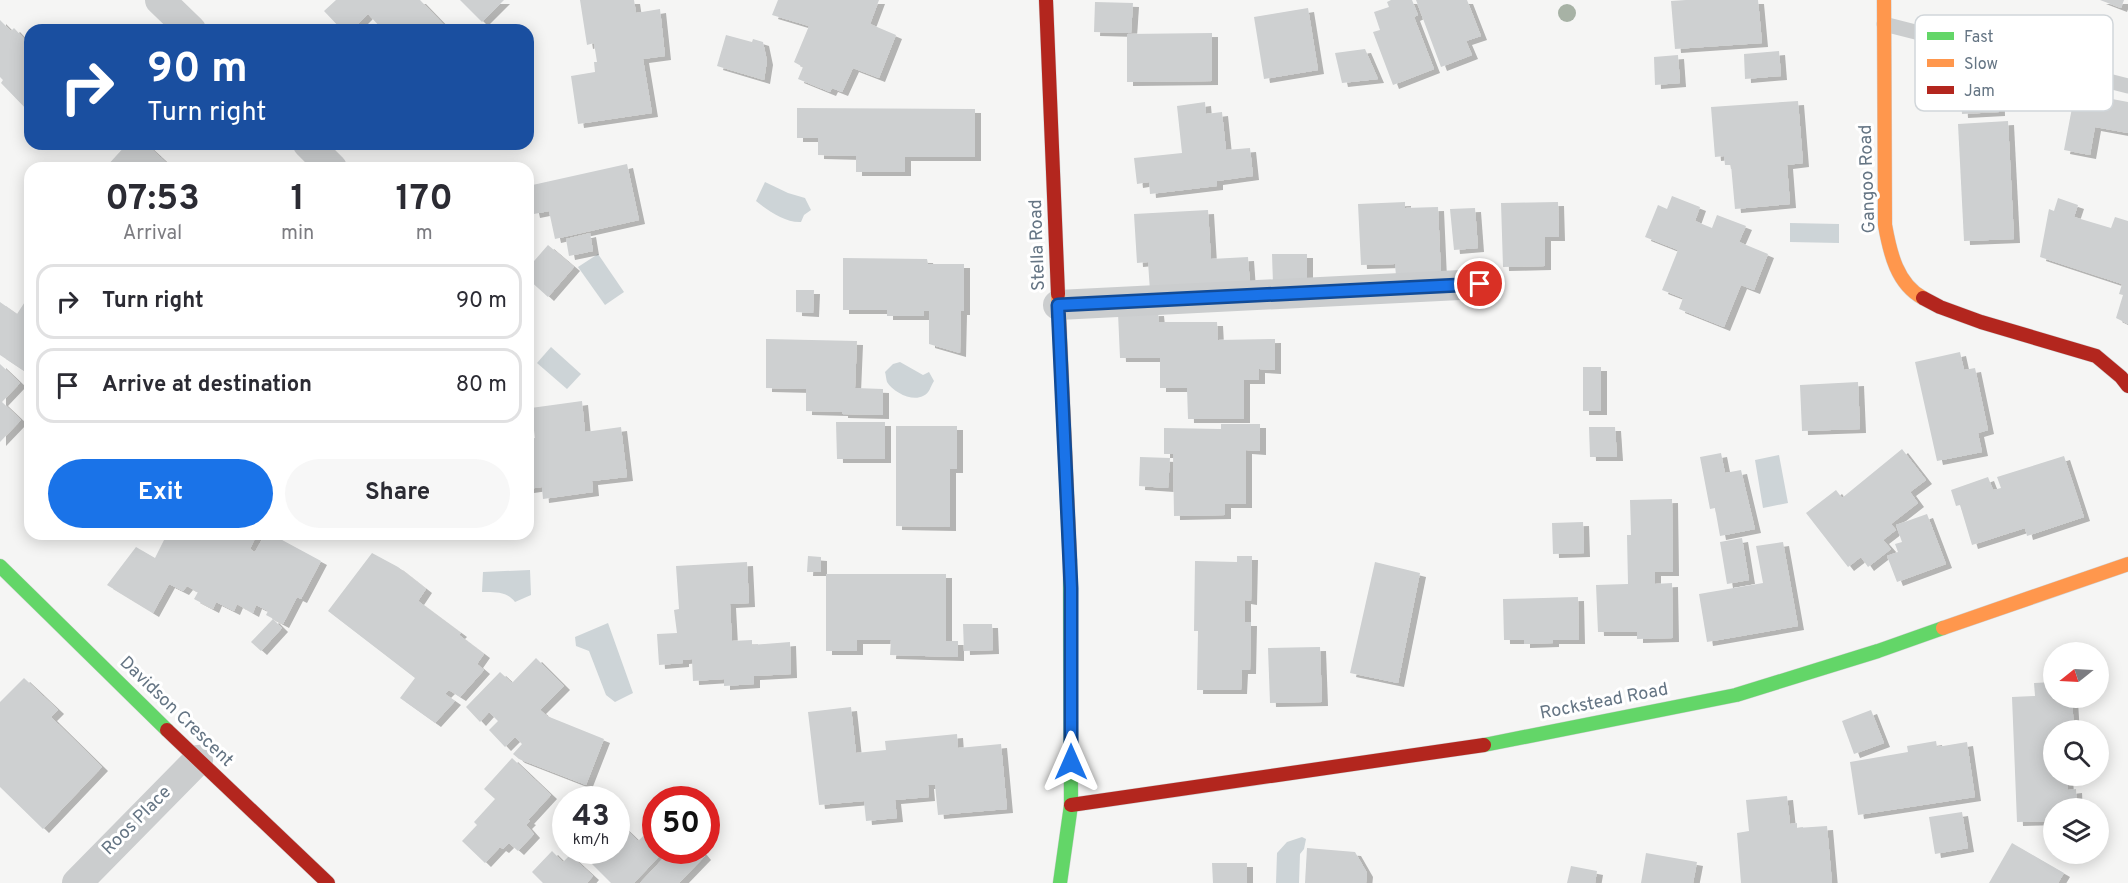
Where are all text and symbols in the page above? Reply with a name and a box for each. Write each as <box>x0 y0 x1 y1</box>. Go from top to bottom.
legend <box>1915 15 2113 111</box>
text: Fast <box>1964 28 1994 48</box>
text: 90 m <box>147 44 248 97</box>
icon: right <box>48 48 126 126</box>
text: Slow <box>1964 55 1998 75</box>
text: Jam <box>1964 82 1995 102</box>
text: Turn right <box>147 96 266 130</box>
street label: Gangoo Road <box>1855 124 1881 234</box>
text: 07:53 <box>105 177 200 223</box>
text: 1 <box>290 177 305 223</box>
text: 170 <box>395 177 453 223</box>
street label: Stella Road <box>1025 199 1051 291</box>
text: Arrival <box>123 221 182 247</box>
text: min <box>281 221 314 247</box>
text: m <box>416 221 433 247</box>
pin <box>1454 258 1505 309</box>
icon: arrive <box>1463 267 1496 300</box>
icon: right <box>51 285 84 318</box>
text: Turn right <box>102 288 204 315</box>
text: 90 m <box>456 288 507 315</box>
icon: arrive <box>51 369 84 402</box>
text: Arrive at destination <box>102 372 312 399</box>
text: 80 m <box>456 372 507 399</box>
button: Exit <box>48 459 273 528</box>
button: Share <box>285 459 510 528</box>
north arrow <box>2043 642 2109 708</box>
map controls <box>2043 642 2109 864</box>
street label: Davidson Crescent <box>114 652 238 772</box>
street label: Rockstead Road <box>1538 678 1670 726</box>
button: search <box>2043 720 2109 786</box>
position arrow <box>1039 730 1103 794</box>
street label: Roos Place <box>97 781 177 861</box>
speed limit sign: 50 <box>642 786 720 864</box>
button: layers <box>2043 798 2109 864</box>
text: 43 <box>572 799 610 836</box>
text: km/h <box>573 831 609 850</box>

